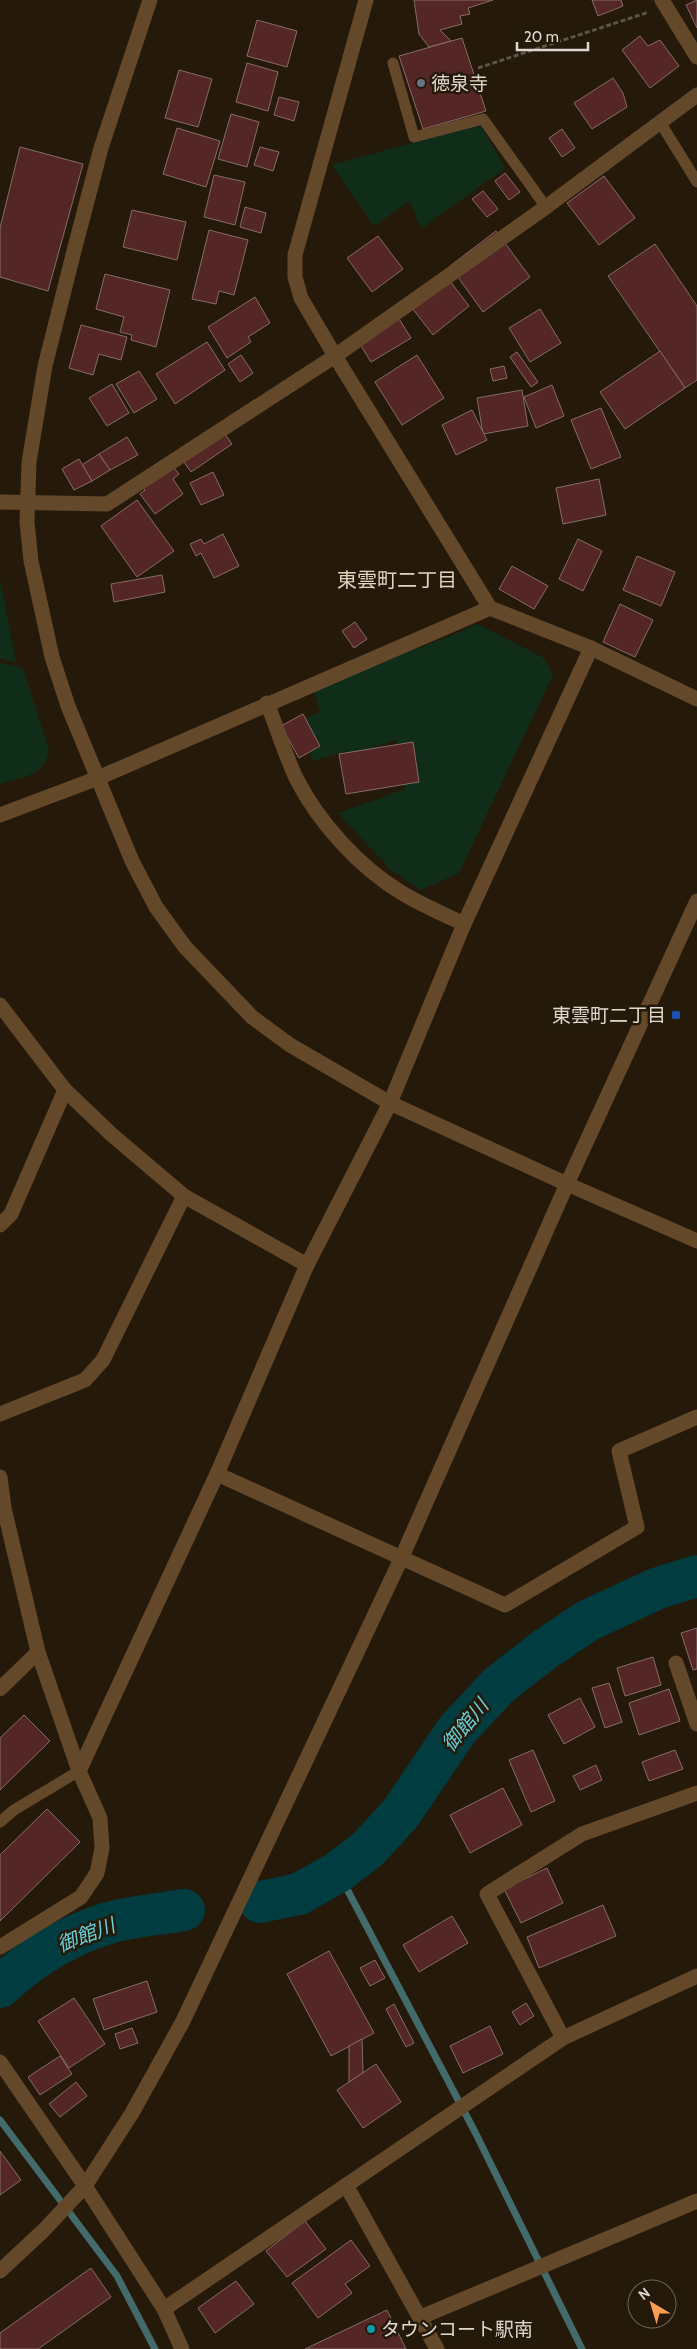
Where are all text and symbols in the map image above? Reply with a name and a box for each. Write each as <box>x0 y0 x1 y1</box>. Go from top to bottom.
scale bar <box>517 20 588 52</box>
text: 20 m <box>524 28 559 46</box>
place label: 徳泉寺 <box>431 72 488 95</box>
marker: 徳泉寺 <box>415 77 427 89</box>
district label: 東雲町二丁目 <box>337 568 457 592</box>
place label: 東雲町二丁目 <box>552 1004 666 1027</box>
marker: 東雲町二丁目 <box>670 1009 682 1021</box>
water label: 御館川 <box>437 1693 494 1756</box>
water label: 御館川 <box>54 1912 120 1957</box>
north arrow <box>627 2279 677 2329</box>
text: N <box>635 2284 653 2304</box>
place label: タウンコート駅南 <box>381 2318 533 2341</box>
marker: タウンコート駅南 <box>365 2323 377 2335</box>

